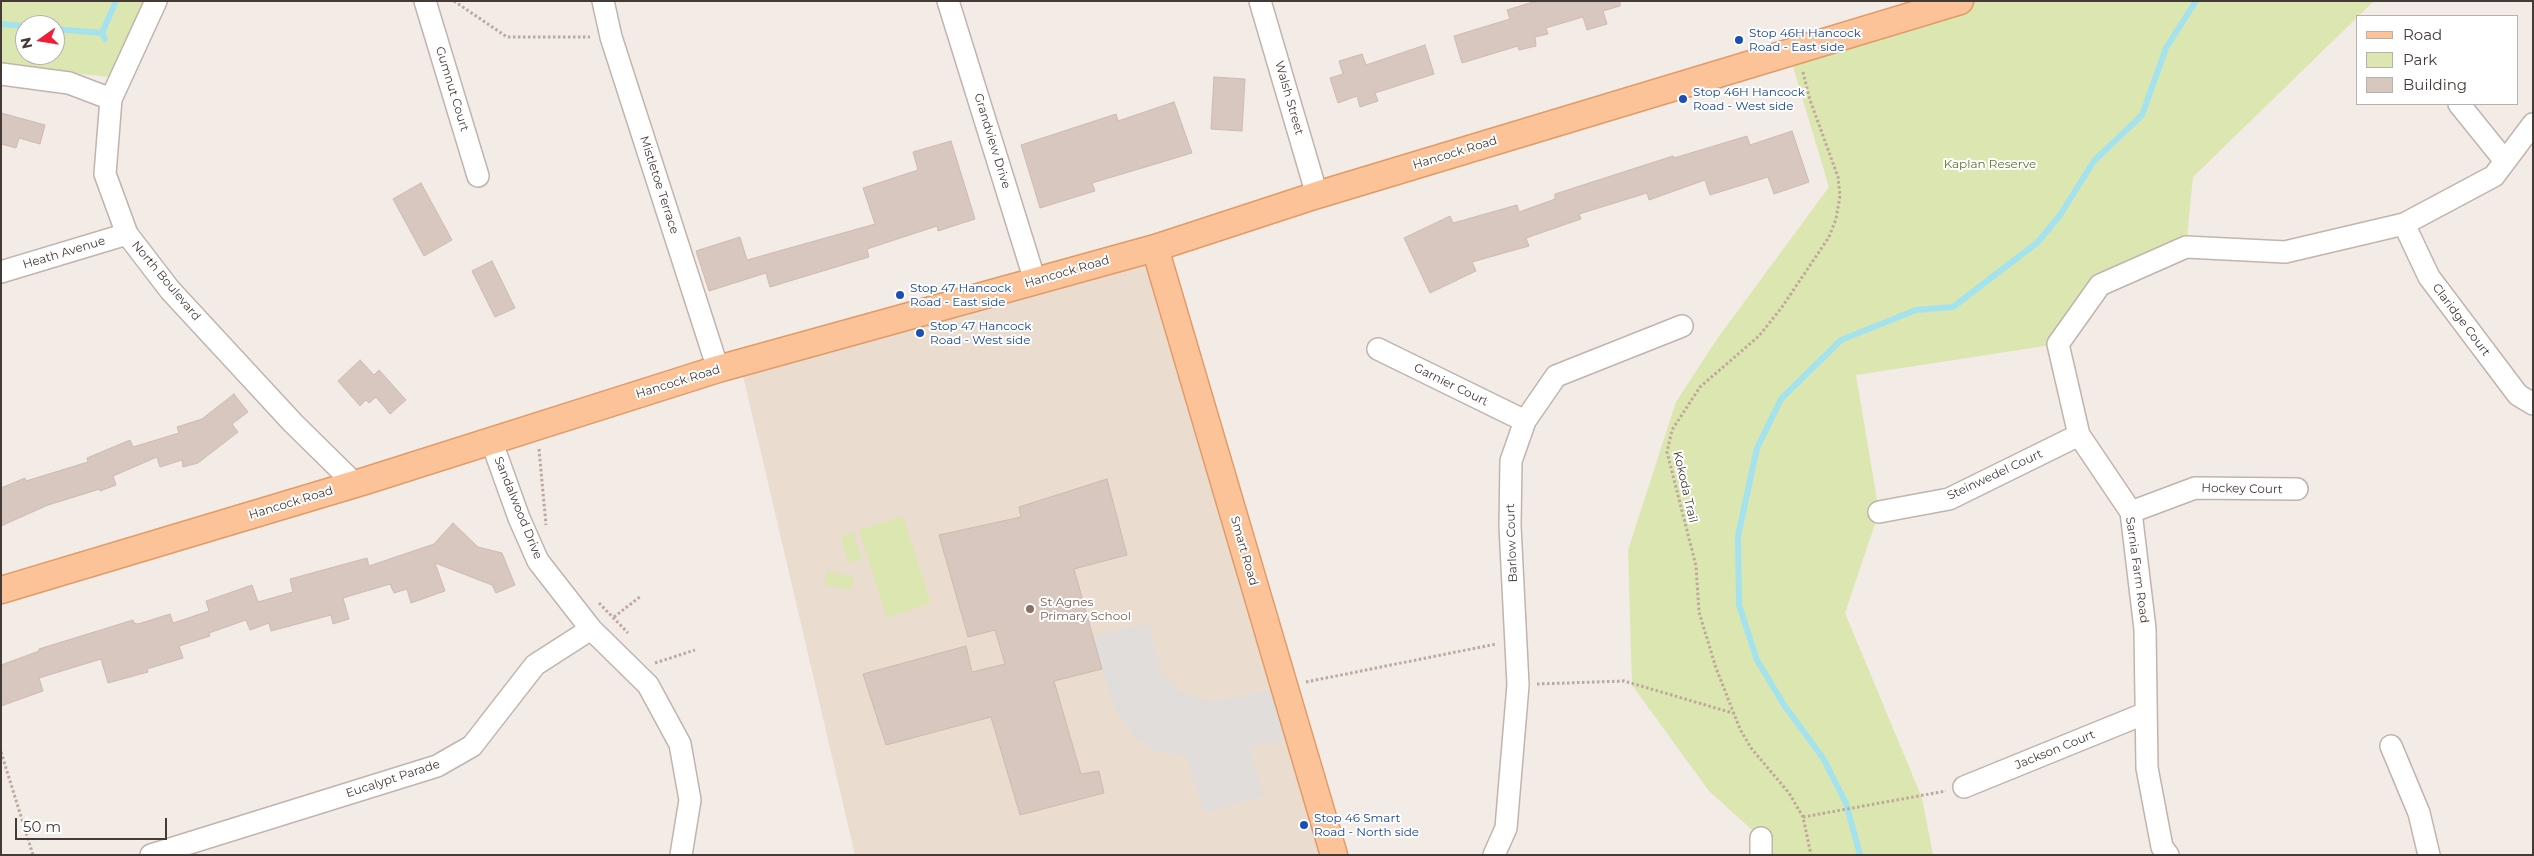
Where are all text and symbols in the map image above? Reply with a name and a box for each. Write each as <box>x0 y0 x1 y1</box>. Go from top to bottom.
north arrow <box>15 15 65 65</box>
legend <box>2356 15 2519 105</box>
text: Road <box>2403 25 2442 44</box>
place label: Stop 46H Hancock Road - East side <box>1749 26 1861 54</box>
marker: Stop 46H Hancock Road - East side <box>1733 34 1745 46</box>
text: N <box>16 36 36 51</box>
street label: Gumnut Court <box>432 45 472 133</box>
text: Park <box>2403 50 2437 69</box>
street label: Walsh Street <box>1272 59 1306 137</box>
text: Building <box>2403 75 2467 94</box>
place label: Stop 46H Hancock Road - West side <box>1693 85 1805 113</box>
street label: Grandview Drive <box>971 92 1013 190</box>
marker: Stop 46H Hancock Road - West side <box>1677 93 1689 105</box>
street label: Hancock Road <box>1411 133 1499 173</box>
street label: Mistletoe Terrace <box>636 134 682 236</box>
park label: Kaplan Reserve <box>1944 157 2036 171</box>
street label: Heath Avenue <box>21 234 107 272</box>
street label: North Boulevard <box>128 238 204 324</box>
street label: Hancock Road <box>1023 253 1111 291</box>
place label: Stop 47 Hancock Road - East side <box>910 281 1011 309</box>
street label: Claridge Court <box>2429 281 2493 359</box>
marker: Stop 47 Hancock Road - East side <box>894 289 906 301</box>
place label: Stop 47 Hancock Road - West side <box>930 319 1031 347</box>
marker: Stop 47 Hancock Road - West side <box>914 327 926 339</box>
street label: Garnier Court <box>1411 361 1491 409</box>
street label: Hancock Road <box>634 362 722 402</box>
street label: Steinwedel Court <box>1945 447 2045 503</box>
street label: Kokoda Trail <box>1670 450 1700 524</box>
street label: Sandalwood Drive <box>491 455 545 561</box>
street label: Hockey Court <box>2201 481 2283 497</box>
street label: Hancock Road <box>247 483 335 523</box>
street label: Barlow Court <box>1503 503 1521 583</box>
street label: Smart Road <box>1227 515 1261 587</box>
street label: Sarnia Farm Road <box>2122 516 2152 624</box>
place label: St Agnes Primary School <box>1040 595 1131 623</box>
marker: St Agnes Primary School <box>1024 603 1036 615</box>
street label: Jackson Court <box>2013 727 2097 773</box>
street label: Eucalypt Parade <box>344 757 442 801</box>
scale bar <box>18 808 170 840</box>
place label: Stop 46 Smart Road - North side <box>1314 811 1419 839</box>
text: 50 m <box>23 817 61 836</box>
marker: Stop 46 Smart Road - North side <box>1298 819 1310 831</box>

